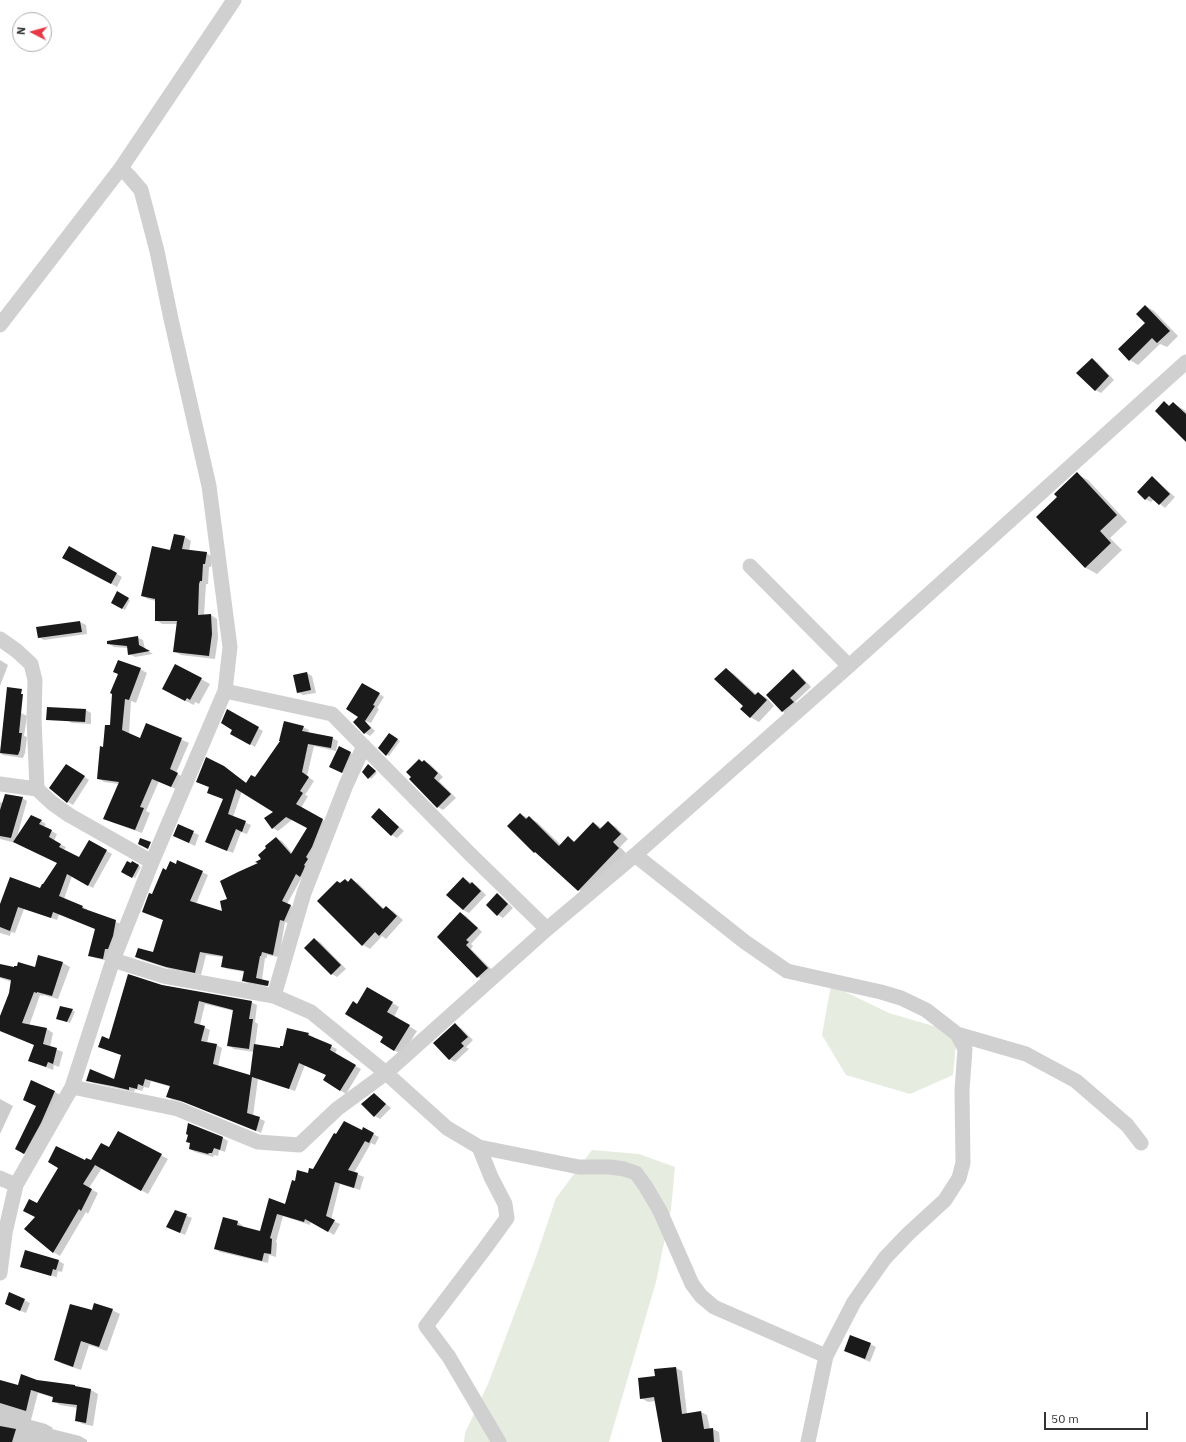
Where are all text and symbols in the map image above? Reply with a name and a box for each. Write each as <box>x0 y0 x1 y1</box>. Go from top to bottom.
north arrow <box>12 12 52 52</box>
text: N <box>14 26 28 36</box>
scale bar <box>1046 1404 1150 1430</box>
text: 50 m <box>1051 1411 1079 1426</box>

